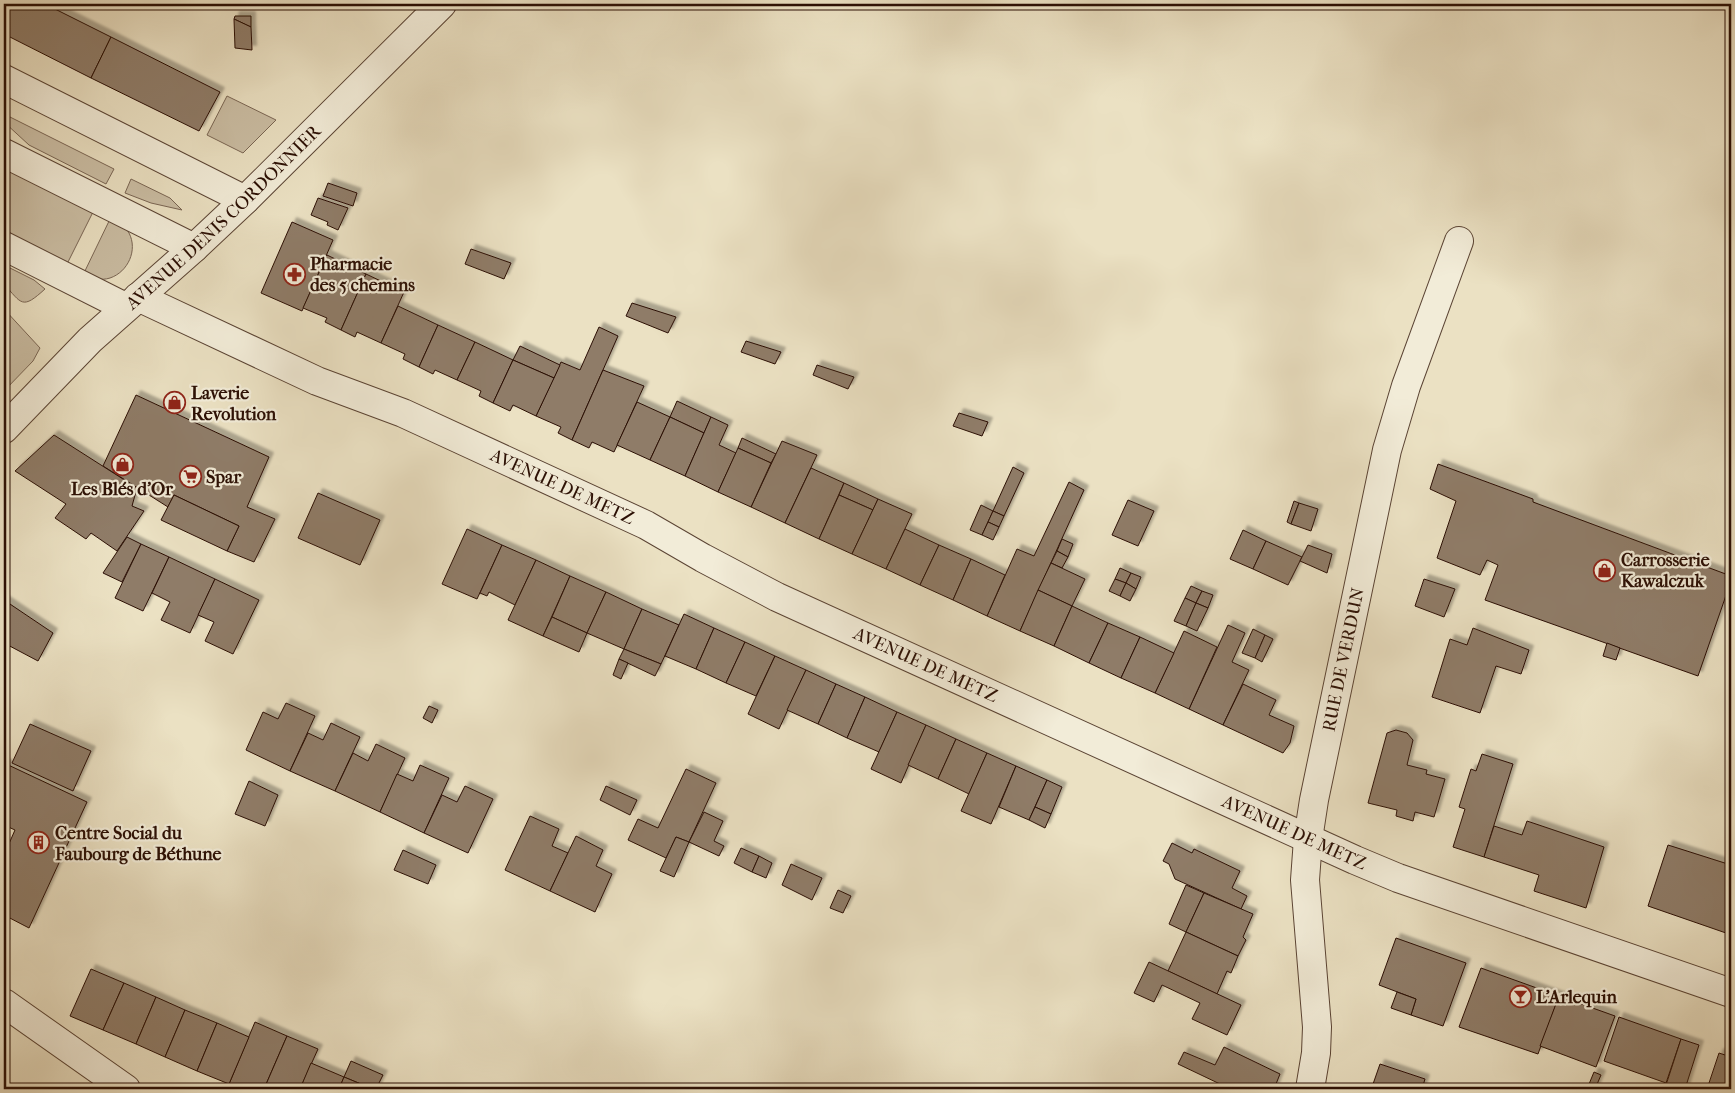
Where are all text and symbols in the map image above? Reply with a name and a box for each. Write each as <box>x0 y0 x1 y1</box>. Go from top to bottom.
street label: AVENUE DENIS CORDONNIER <box>121 120 326 314</box>
place label: Pharmacie des 5 chemins <box>310 254 415 296</box>
pharmacy icon: Pharmacie des 5 chemins <box>282 262 306 286</box>
place label: Laverie Revolution <box>191 383 277 425</box>
shop icon: Laverie Revolution <box>163 391 187 415</box>
street label: AVENUE DE METZ <box>486 444 638 529</box>
shop icon: Les Blés d'Or <box>110 452 134 476</box>
supermarket icon: Spar <box>178 465 202 489</box>
place label: Spar <box>206 467 241 488</box>
place label: Les Blés d'Or <box>71 479 173 500</box>
place label: Carrosserie Kawalczuk <box>1621 550 1710 592</box>
shop icon: Carrosserie Kawalczuk <box>1593 558 1617 582</box>
street label: RUE DE VERDUN <box>1318 585 1369 734</box>
street label: AVENUE DE METZ <box>849 622 1001 707</box>
street label: AVENUE DE METZ <box>1218 790 1370 874</box>
place label: Centre Social du Faubourg de Béthune <box>54 823 222 865</box>
building icon: Centre Social du Faubourg de Béthune <box>27 831 51 855</box>
bar icon: L'Arlequin <box>1508 985 1532 1009</box>
place label: L'Arlequin <box>1536 987 1618 1008</box>

